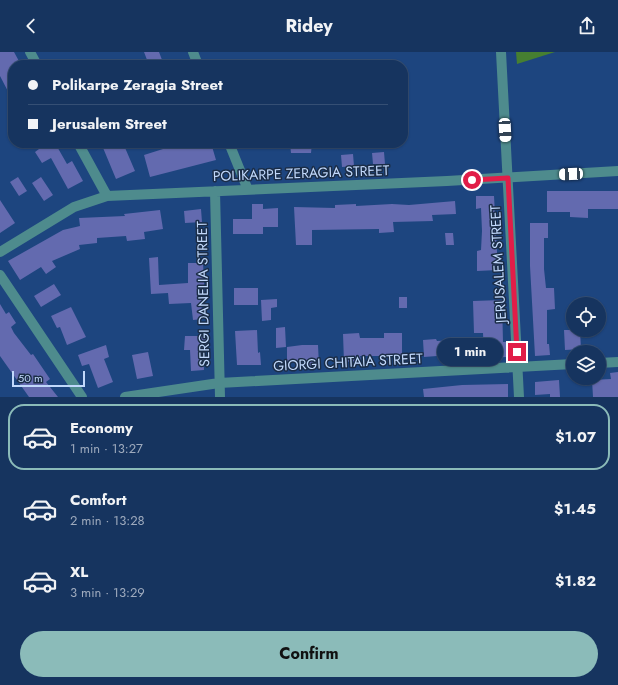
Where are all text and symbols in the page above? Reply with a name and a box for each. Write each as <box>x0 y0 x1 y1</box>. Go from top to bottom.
text: Ridey <box>285 13 333 39</box>
icon: back <box>20 15 42 37</box>
icon: share <box>576 15 598 37</box>
text: Polikarpe Zeragia Street <box>52 74 223 96</box>
text: Jerusalem Street <box>52 113 167 135</box>
car <box>498 118 512 142</box>
street label: POLIKARPE ZERAGIA STREET <box>212 160 390 186</box>
car <box>559 167 583 181</box>
route start <box>463 171 481 189</box>
street label: JERUSALEM STREET <box>485 204 511 325</box>
street label: SERGI DANELIA STREET <box>192 221 214 367</box>
map controls <box>566 297 606 385</box>
button: locate <box>566 297 606 337</box>
callout: 1 min <box>437 338 503 366</box>
text: 1 min <box>454 342 486 361</box>
route end <box>508 343 526 361</box>
button: layers <box>566 345 606 385</box>
street label: GIORGI CHITAIA STREET <box>273 348 424 376</box>
scale bar <box>12 369 85 388</box>
text: 50 m <box>18 370 43 386</box>
text: Economy <box>70 417 133 439</box>
icon: car <box>22 419 58 455</box>
text: $1.07 <box>555 426 596 448</box>
text: 1 min · 13:27 <box>70 439 143 458</box>
text: Comfort <box>70 489 127 511</box>
icon: car <box>22 491 58 527</box>
text: $1.45 <box>554 498 596 520</box>
text: 2 min · 13:28 <box>70 511 145 530</box>
text: XL <box>70 561 88 583</box>
icon: car <box>22 563 58 599</box>
text: $1.82 <box>555 570 596 592</box>
text: 3 min · 13:29 <box>70 583 145 602</box>
button: Confirm <box>20 631 598 677</box>

